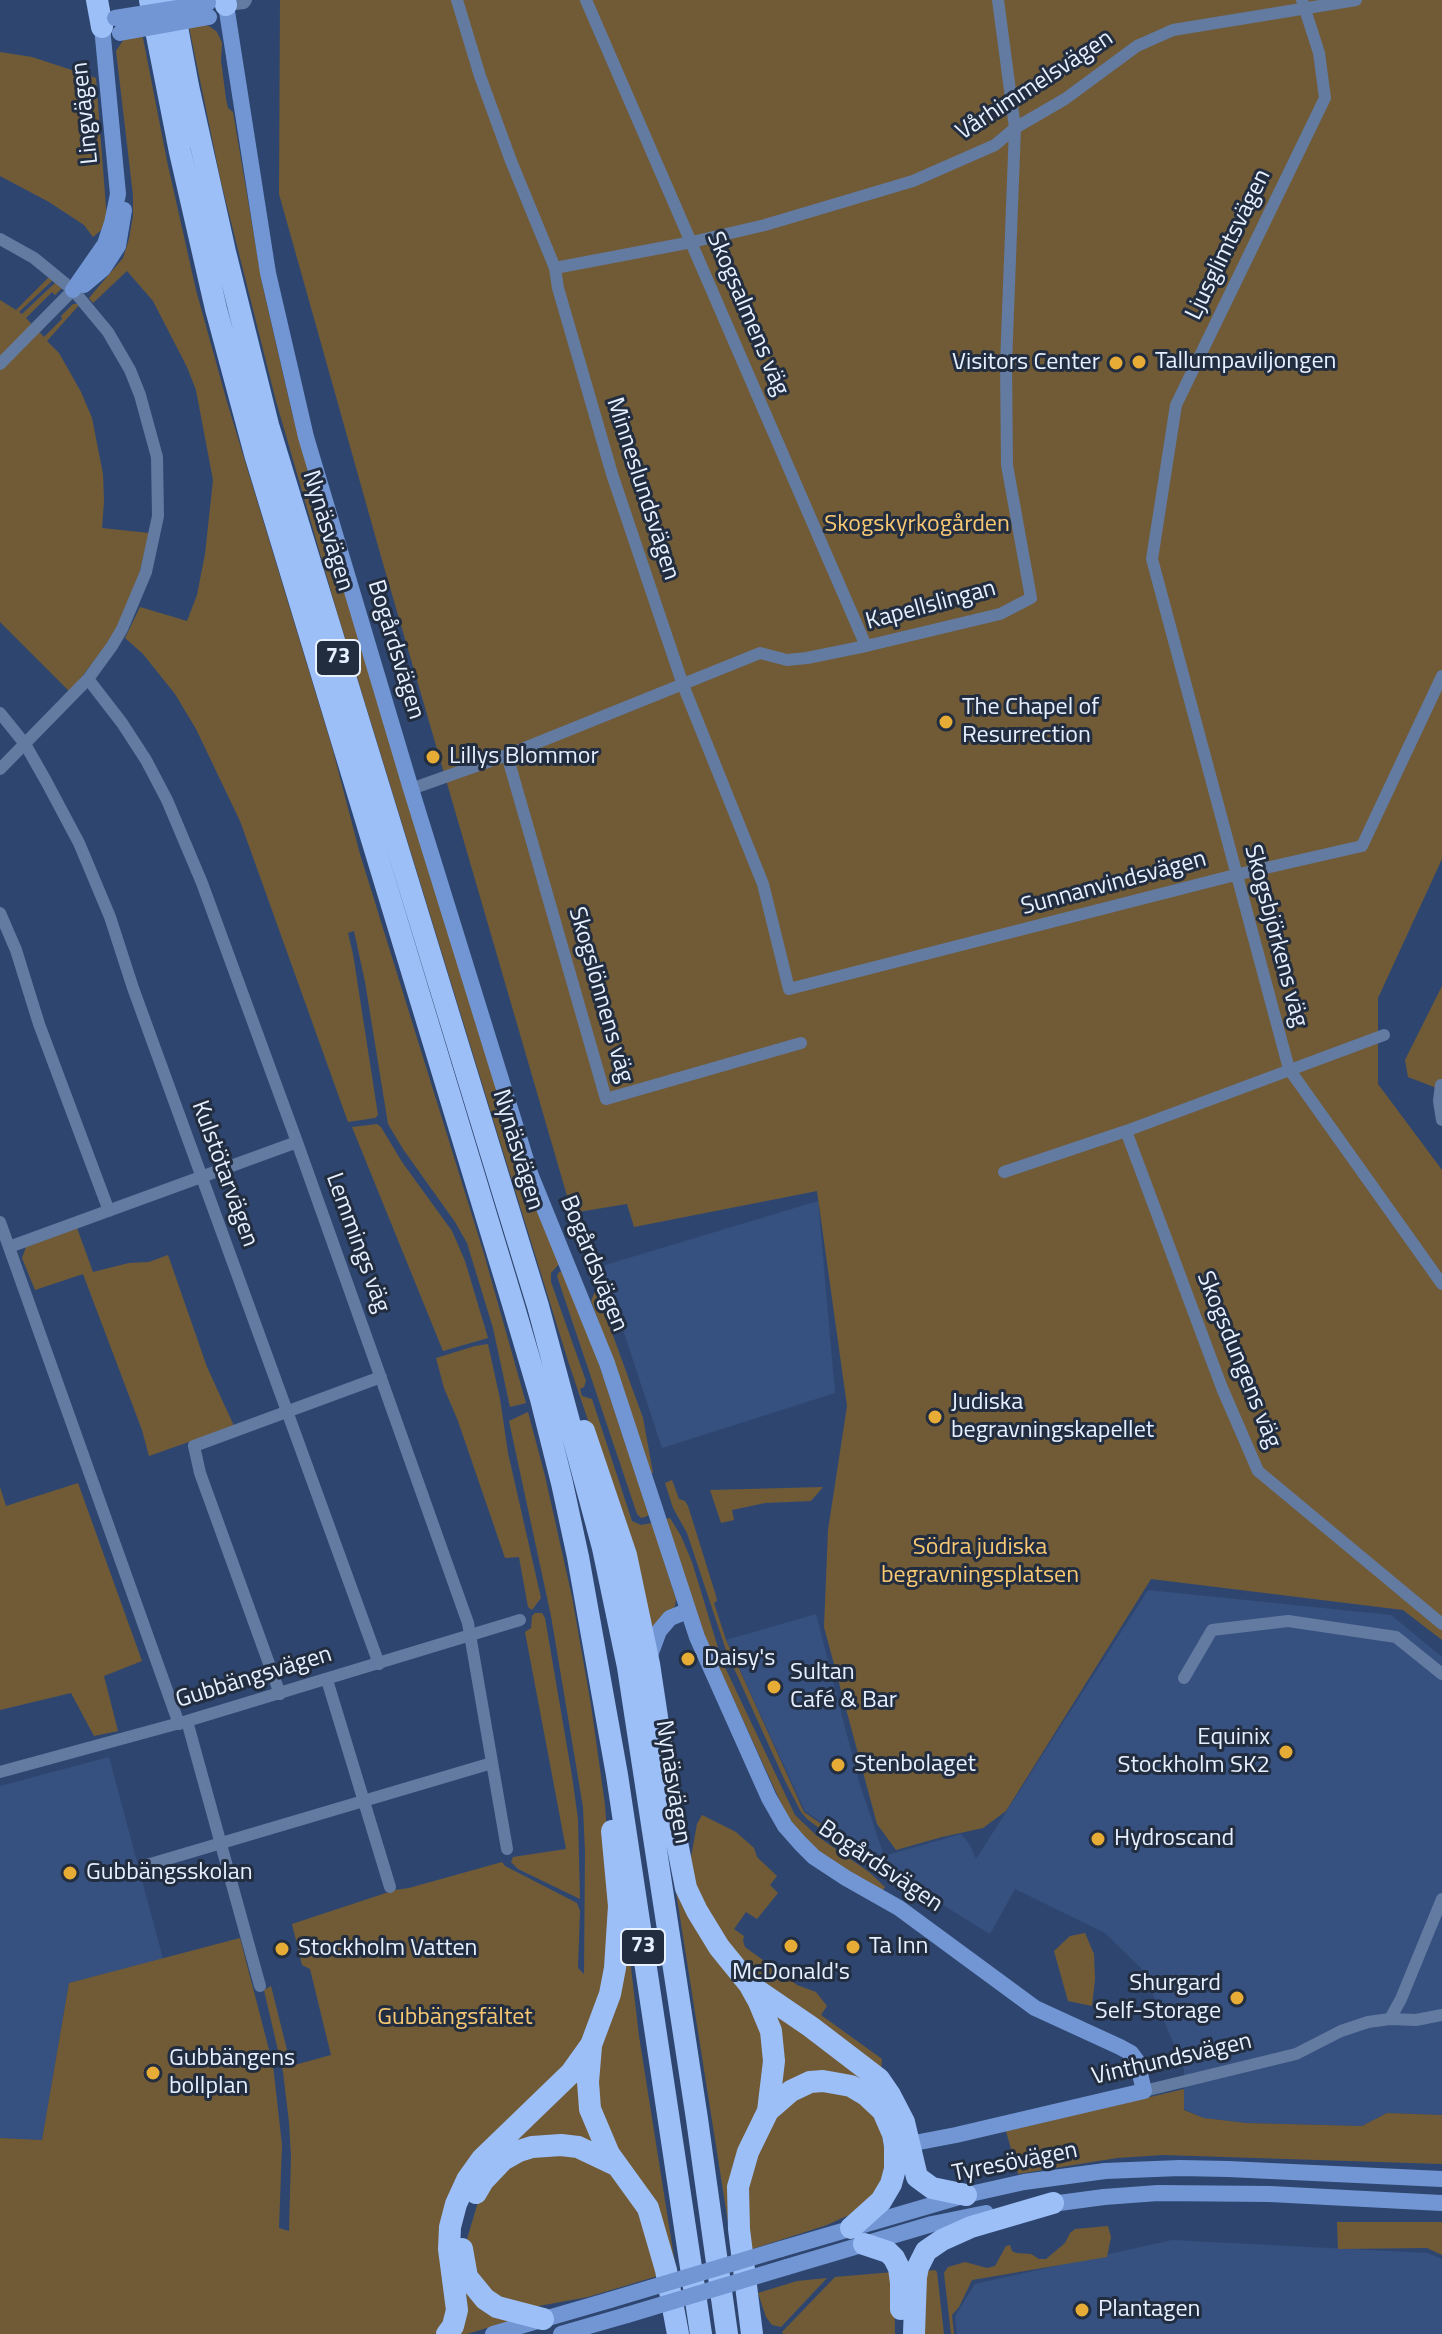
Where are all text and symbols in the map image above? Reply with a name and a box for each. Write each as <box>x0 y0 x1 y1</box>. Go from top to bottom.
street label: Vårhimmelsvägen <box>951 25 1119 147</box>
street label: Lingvägen <box>66 60 106 166</box>
street label: Ljusglimtsvägen <box>1180 165 1278 325</box>
street label: Skogsalmens väg <box>700 228 794 400</box>
place label: Tallumpaviljongen <box>1155 348 1336 376</box>
place label: Visitors Center <box>952 349 1100 377</box>
marker: Tallumpaviljongen <box>1130 353 1148 371</box>
marker: Visitors Center <box>1107 354 1125 372</box>
street label: Minneslundsvägen <box>599 394 685 584</box>
street label: Nynäsvägen <box>295 467 359 595</box>
park label: Skogskyrkogården <box>824 511 1010 539</box>
street label: Kapellslingan <box>863 575 999 637</box>
street label: Bogårdsvägen <box>360 577 430 723</box>
road number: 73 <box>316 640 360 676</box>
place label: The Chapel of Resurrection <box>962 694 1099 750</box>
marker: The Chapel of Resurrection <box>937 713 955 731</box>
place label: Lillys Blommor <box>449 743 599 771</box>
marker: Lillys Blommor <box>424 748 442 766</box>
street label: Skogsbjörkens väg <box>1237 842 1313 1030</box>
street label: Sunnanvindsvägen <box>1018 845 1210 923</box>
street label: Skogslönnens väg <box>561 904 639 1086</box>
street label: Nynäsvägen <box>485 1086 549 1214</box>
street label: Kulstötarvägen <box>184 1097 264 1251</box>
street label: Lemmings väg <box>318 1169 396 1317</box>
street label: Bogårdsvägen <box>553 1192 633 1336</box>
street label: Skogsdungens väg <box>1189 1267 1287 1453</box>
place label: Judiska begravningskapellet <box>951 1389 1154 1445</box>
marker: Judiska begravningskapellet <box>926 1408 944 1426</box>
park label: Södra judiska begravningsplatsen <box>881 1534 1079 1590</box>
street label: Gubbängsvägen <box>172 1641 336 1715</box>
place label: Daisy's <box>704 1645 775 1673</box>
marker: Daisy's <box>679 1650 697 1668</box>
place label: Sultan Café & Bar <box>790 1659 897 1715</box>
marker: Sultan Café & Bar <box>765 1678 783 1696</box>
street label: Nynäsvägen <box>648 1718 696 1846</box>
place label: Equinix Stockholm SK2 <box>1118 1724 1270 1780</box>
marker: Equinix Stockholm SK2 <box>1277 1743 1295 1761</box>
place label: Stenbolaget <box>854 1751 976 1779</box>
marker: Stenbolaget <box>829 1756 847 1774</box>
street label: Bogårdsvägen <box>812 1815 948 1919</box>
place label: Hydroscand <box>1114 1825 1234 1853</box>
marker: Hydroscand <box>1089 1830 1107 1848</box>
place label: Gubbängsskolan <box>86 1859 253 1887</box>
marker: Gubbängsskolan <box>61 1864 79 1882</box>
road number: 73 <box>621 1929 665 1965</box>
place label: Ta Inn <box>869 1933 928 1961</box>
place label: Stockholm Vatten <box>298 1935 477 1963</box>
marker: McDonald's <box>782 1937 800 1955</box>
marker: Ta Inn <box>844 1938 862 1956</box>
marker: Stockholm Vatten <box>273 1940 291 1958</box>
place label: McDonald's <box>732 1959 850 1987</box>
place label: Shurgard Self-Storage <box>1095 1970 1221 2026</box>
marker: Shurgard Self-Storage <box>1228 1989 1246 2007</box>
park label: Gubbängsfältet <box>377 2004 533 2032</box>
street label: Vinthundsvägen <box>1089 2028 1255 2092</box>
place label: Gubbängens bollplan <box>169 2045 295 2101</box>
marker: Gubbängens bollplan <box>144 2064 162 2082</box>
street label: Tyresövägen <box>950 2137 1080 2189</box>
place label: Plantagen <box>1098 2296 1200 2324</box>
marker: Plantagen <box>1073 2301 1091 2319</box>

